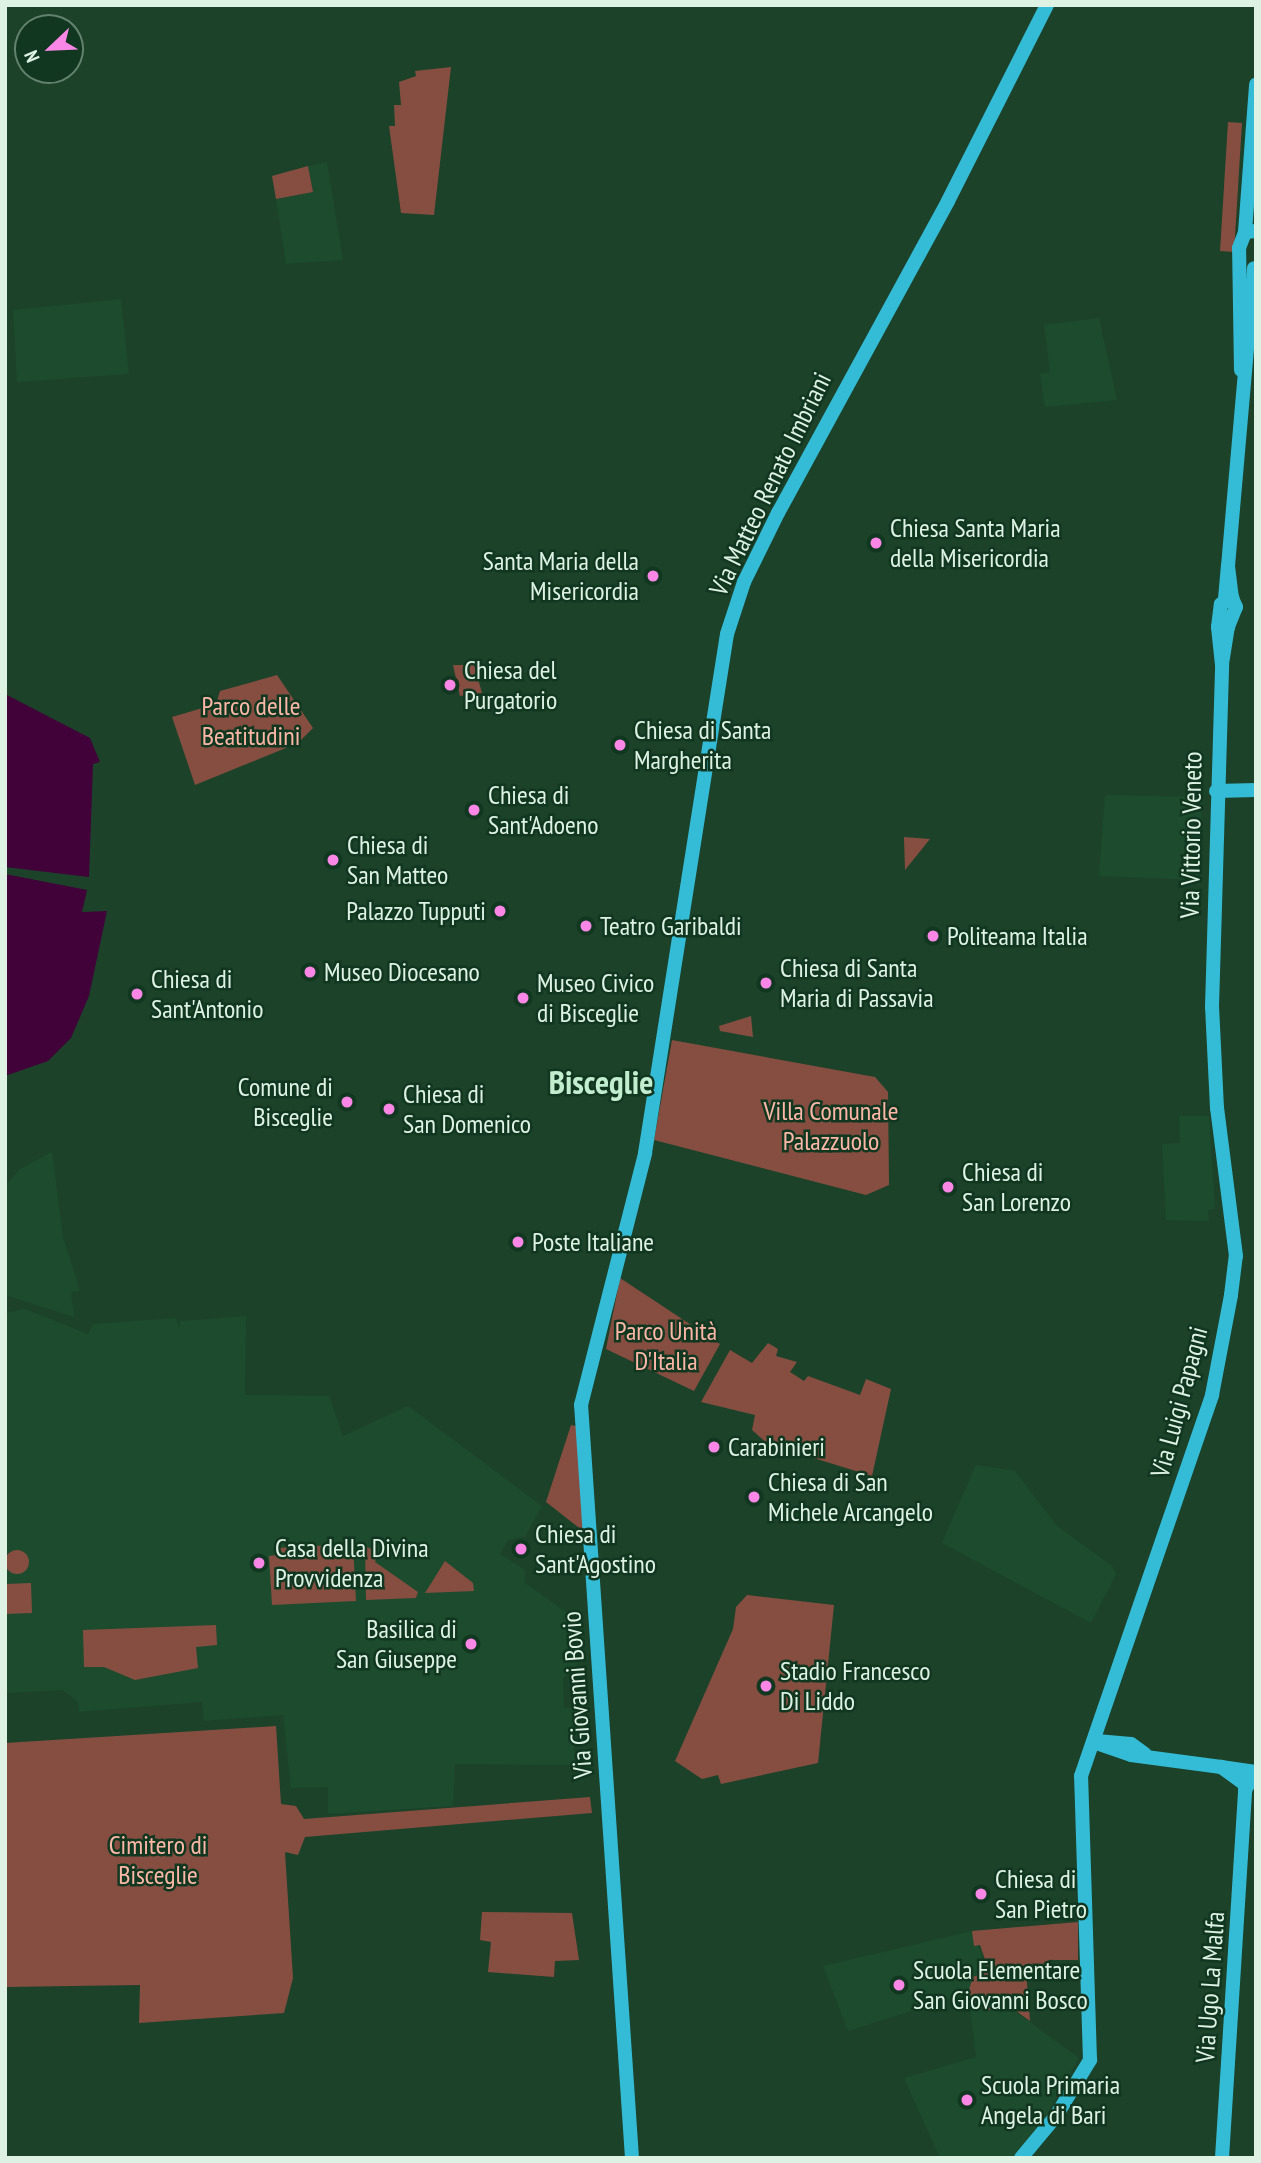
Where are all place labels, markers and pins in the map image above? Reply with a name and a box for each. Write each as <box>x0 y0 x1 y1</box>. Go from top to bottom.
place label: Chiesa Santa Maria della Misericordia <box>890 512 1061 574</box>
marker: Chiesa Santa Maria della Misericordia <box>868 535 884 551</box>
place label: Santa Maria della Misericordia <box>483 545 639 606</box>
marker: Santa Maria della Misericordia <box>645 568 661 584</box>
place label: Chiesa del Purgatorio <box>464 654 557 716</box>
marker: Chiesa del Purgatorio <box>442 677 458 693</box>
place label: Chiesa di Santa Margherita <box>634 714 771 776</box>
marker: Chiesa di Santa Margherita <box>612 737 628 753</box>
place label: Chiesa di Sant'Adoeno <box>488 779 598 840</box>
marker: Chiesa di Sant'Adoeno <box>466 802 482 818</box>
place label: Chiesa di San Matteo <box>347 829 448 890</box>
marker: Chiesa di San Matteo <box>325 852 341 868</box>
place label: Palazzo Tupputi <box>346 895 486 927</box>
marker: Palazzo Tupputi <box>492 903 508 919</box>
place label: Teatro Garibaldi <box>600 910 742 942</box>
marker: Teatro Garibaldi <box>578 918 594 934</box>
place label: Politeama Italia <box>947 920 1088 952</box>
marker: Politeama Italia <box>925 928 941 944</box>
place label: Chiesa di Santa Maria di Passavia <box>780 952 934 1014</box>
place label: Museo Diocesano <box>324 956 480 988</box>
place label: Chiesa di Sant'Antonio <box>151 963 263 1024</box>
marker: Museo Diocesano <box>302 964 318 980</box>
place label: Museo Civico di Bisceglie <box>537 967 654 1028</box>
marker: Chiesa di Santa Maria di Passavia <box>758 975 774 991</box>
marker: Chiesa di Sant'Antonio <box>129 986 145 1002</box>
marker: Museo Civico di Bisceglie <box>515 990 531 1006</box>
place label: Comune di Bisceglie <box>238 1071 333 1132</box>
place label: Chiesa di San Domenico <box>403 1078 531 1140</box>
marker: Comune di Bisceglie <box>339 1094 355 1110</box>
marker: Chiesa di San Domenico <box>381 1101 397 1117</box>
place label: Chiesa di San Lorenzo <box>962 1156 1071 1218</box>
marker: Chiesa di San Lorenzo <box>940 1179 956 1195</box>
place label: Poste Italiane <box>532 1226 654 1258</box>
marker: Poste Italiane <box>510 1234 526 1250</box>
place label: Carabinieri <box>728 1431 825 1463</box>
marker: Carabinieri <box>706 1439 722 1455</box>
place label: Chiesa di San Michele Arcangelo <box>768 1466 934 1528</box>
marker: Chiesa di San Michele Arcangelo <box>746 1489 762 1505</box>
place label: Chiesa di Sant'Agostino <box>535 1518 656 1580</box>
place label: Casa della Divina Provvidenza <box>275 1532 429 1594</box>
marker: Chiesa di Sant'Agostino <box>513 1541 529 1557</box>
marker: Casa della Divina Provvidenza <box>249 1553 269 1573</box>
place label: Basilica di San Giuseppe <box>336 1613 457 1674</box>
marker: Basilica di San Giuseppe <box>463 1636 479 1652</box>
place label: Stadio Francesco Di Liddo <box>780 1655 930 1716</box>
marker: Stadio Francesco Di Liddo <box>758 1678 774 1694</box>
place label: Chiesa di San Pietro <box>995 1863 1087 1924</box>
marker: Chiesa di San Pietro <box>973 1886 989 1902</box>
place label: Scuola Elementare San Giovanni Bosco <box>913 1954 1088 2016</box>
marker: Scuola Elementare San Giovanni Bosco <box>891 1977 907 1993</box>
place label: Scuola Primaria Angela di Bari <box>981 2069 1120 2130</box>
marker: Scuola Primaria Angela di Bari <box>959 2092 975 2108</box>

